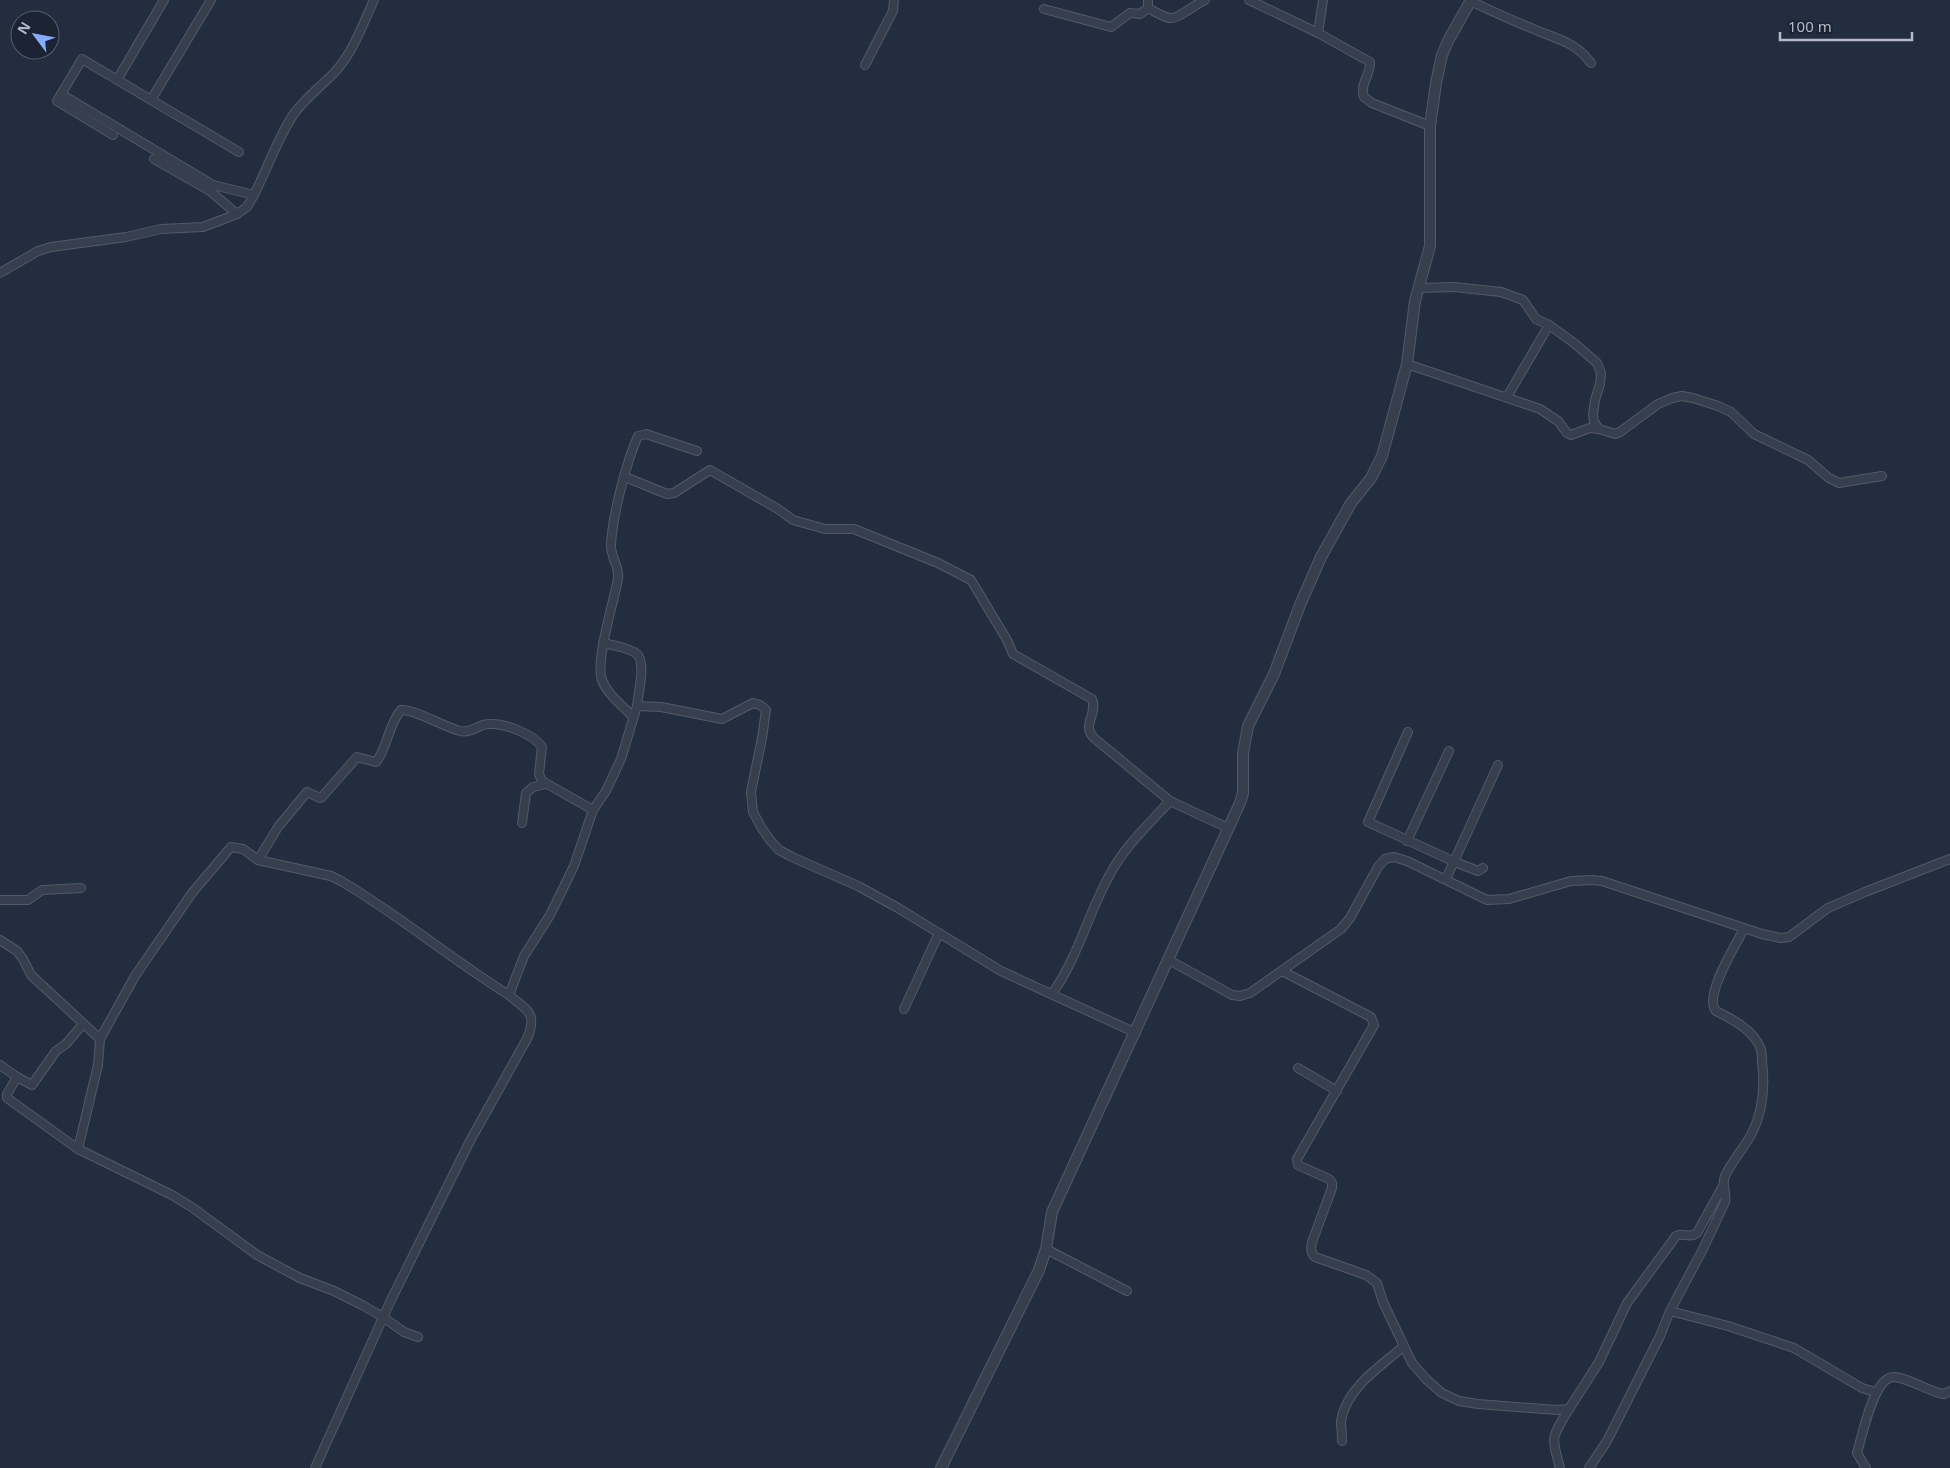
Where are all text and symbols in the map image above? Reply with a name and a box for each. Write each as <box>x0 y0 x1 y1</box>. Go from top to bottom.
north arrow <box>10 10 60 60</box>
scale bar <box>1780 10 1912 42</box>
text: 100 m <box>1788 16 1832 36</box>
text: N <box>12 18 35 38</box>

